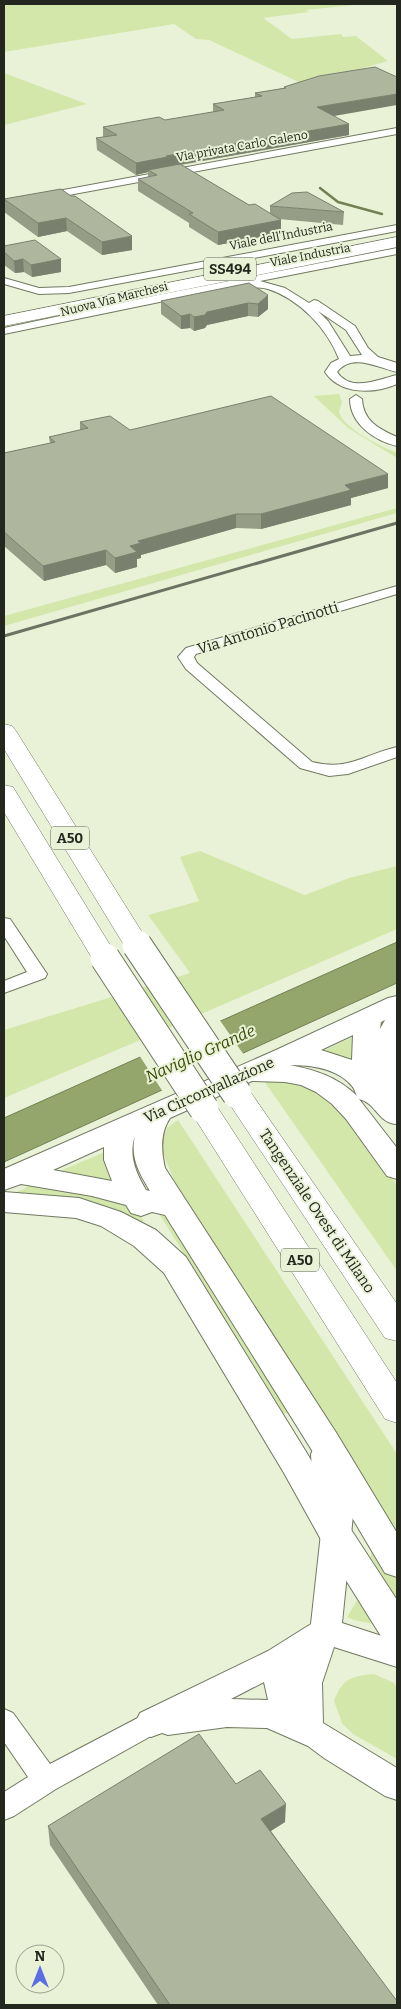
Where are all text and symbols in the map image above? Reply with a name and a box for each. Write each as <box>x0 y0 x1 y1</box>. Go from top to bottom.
street label: Via privata Carlo Galeno <box>175 128 309 164</box>
street label: Viale dell'Industria <box>228 219 334 253</box>
street label: Viale Industria <box>269 240 352 270</box>
road number: SS494 <box>204 258 256 280</box>
street label: Nuova Via Marchesi <box>59 279 170 319</box>
street label: Via Antonio Pacinotti <box>195 598 341 658</box>
road number: A50 <box>51 826 89 850</box>
water label: Naviglio Grande <box>143 1021 258 1086</box>
street label: Via Circonvallazione <box>141 1053 277 1127</box>
street label: Tangenziale Ovest di Milano <box>255 1126 379 1296</box>
road number: A50 <box>281 1248 319 1272</box>
north arrow <box>15 1944 65 1994</box>
text: N <box>35 1948 46 1965</box>

